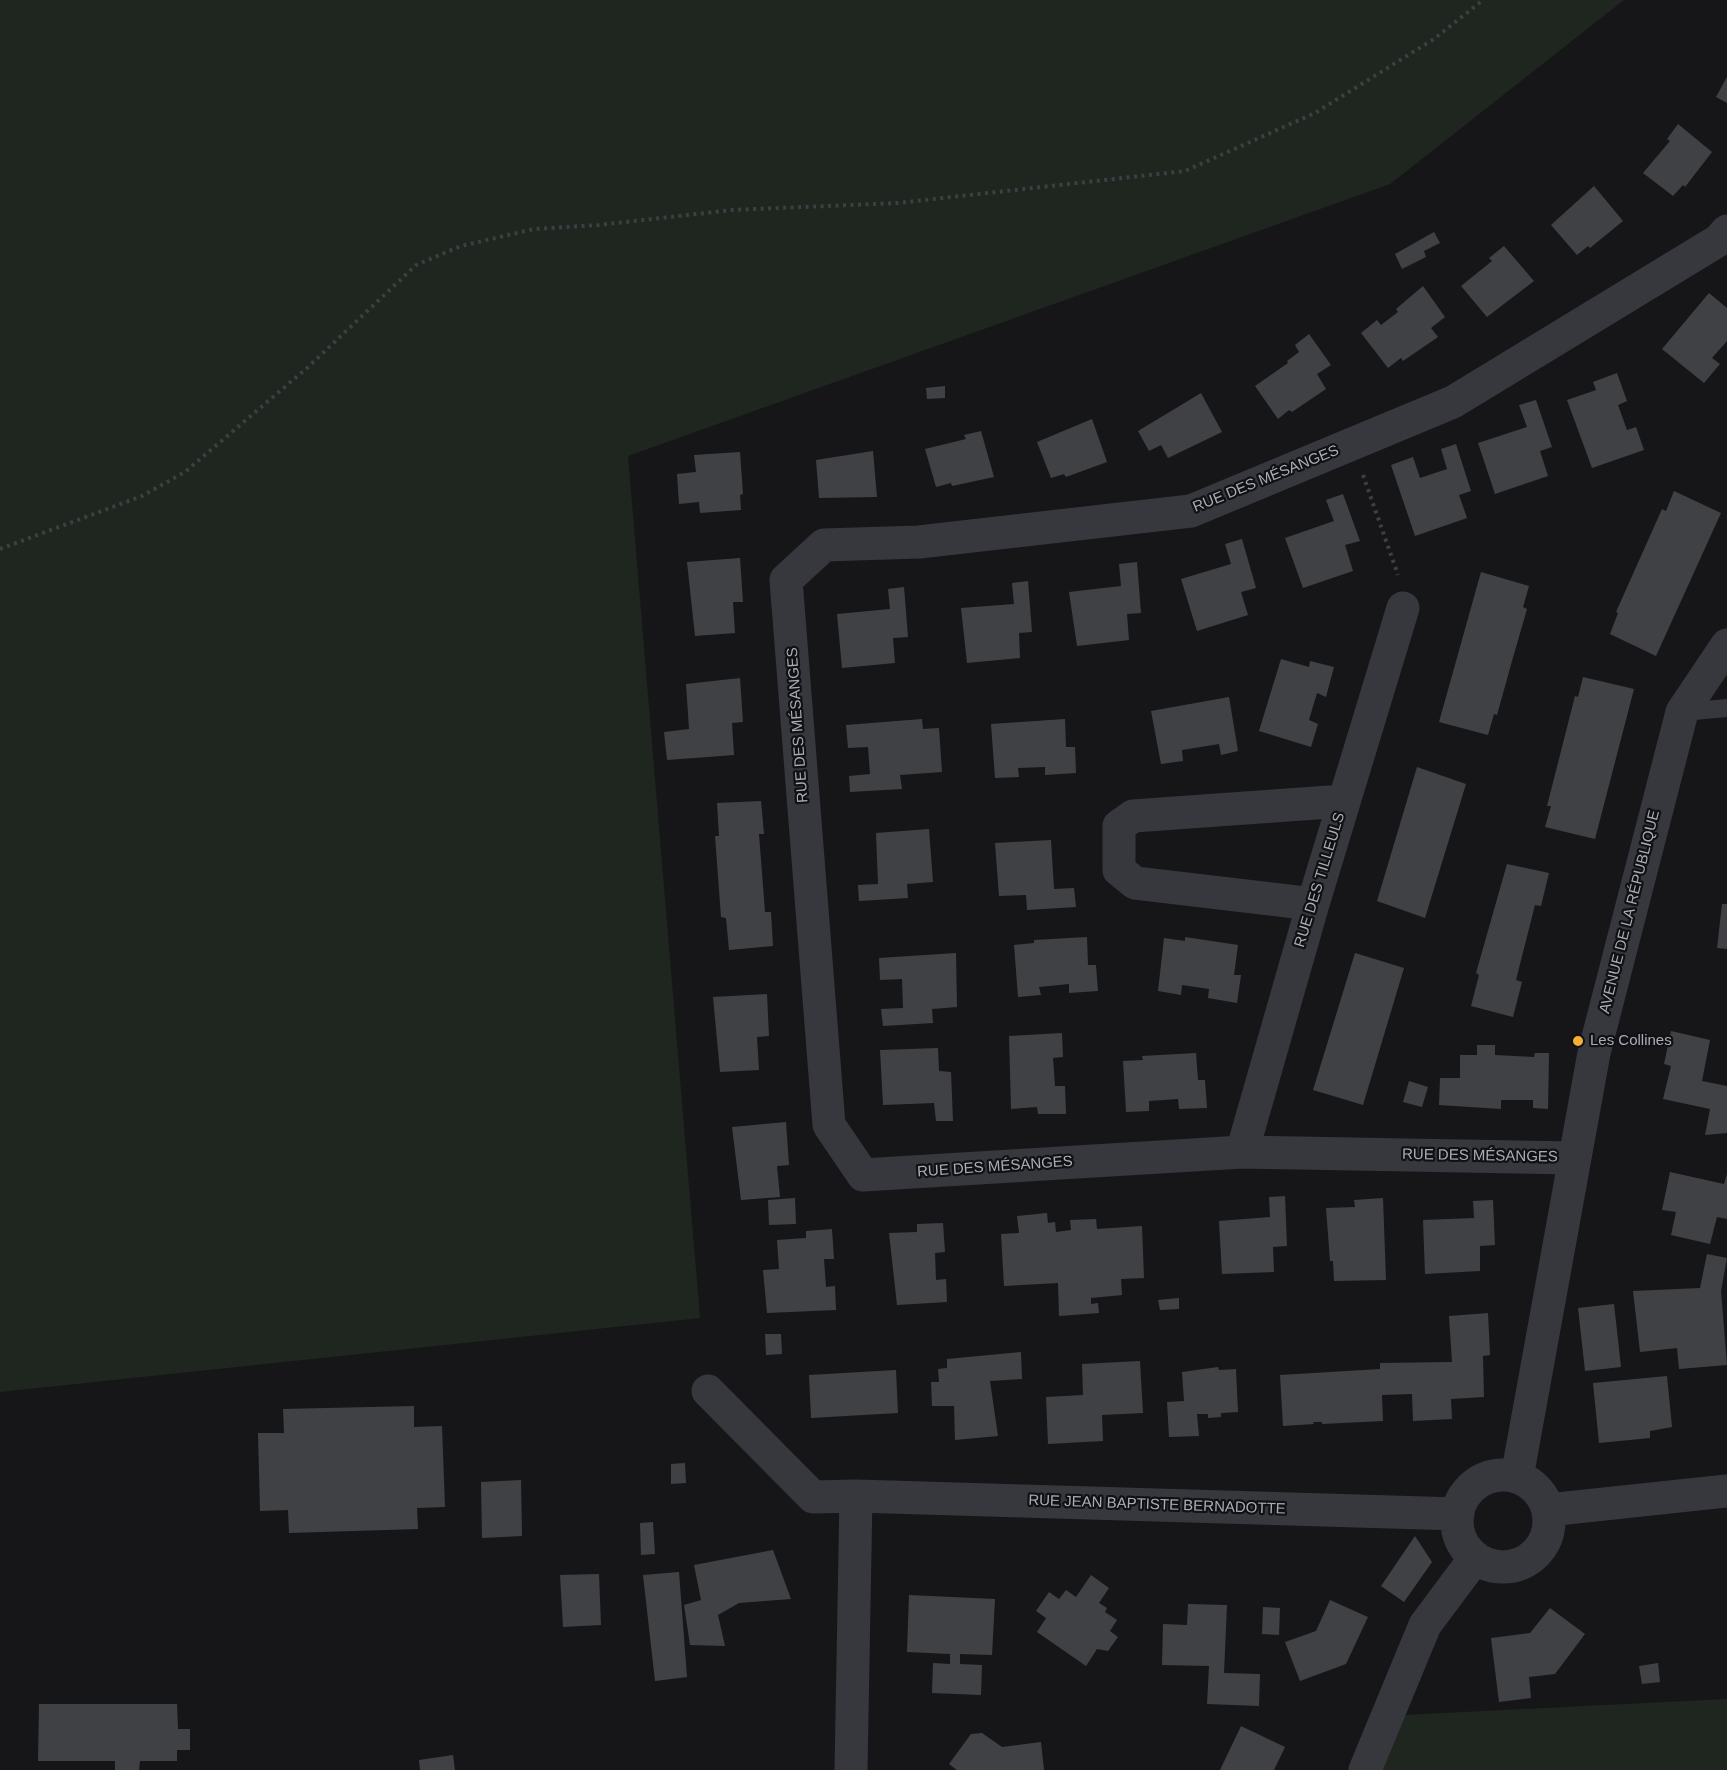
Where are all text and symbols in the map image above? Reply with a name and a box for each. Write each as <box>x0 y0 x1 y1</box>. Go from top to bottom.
street label: RUE DES MÉSANGES <box>1190 441 1342 517</box>
street label: RUE DES MÉSANGES <box>784 647 812 803</box>
street label: AVENUE DE LA RÉPUBLIQUE <box>1596 808 1664 1016</box>
street label: RUE DES TILLEULS <box>1291 810 1349 950</box>
place label: Les Collines <box>1590 1032 1672 1050</box>
marker: Les Collines <box>1571 1034 1585 1048</box>
street label: RUE DES MÉSANGES <box>1402 1146 1558 1166</box>
street label: RUE DES MÉSANGES <box>917 1153 1073 1181</box>
street label: RUE JEAN BAPTISTE BERNADOTTE <box>1028 1492 1286 1518</box>

